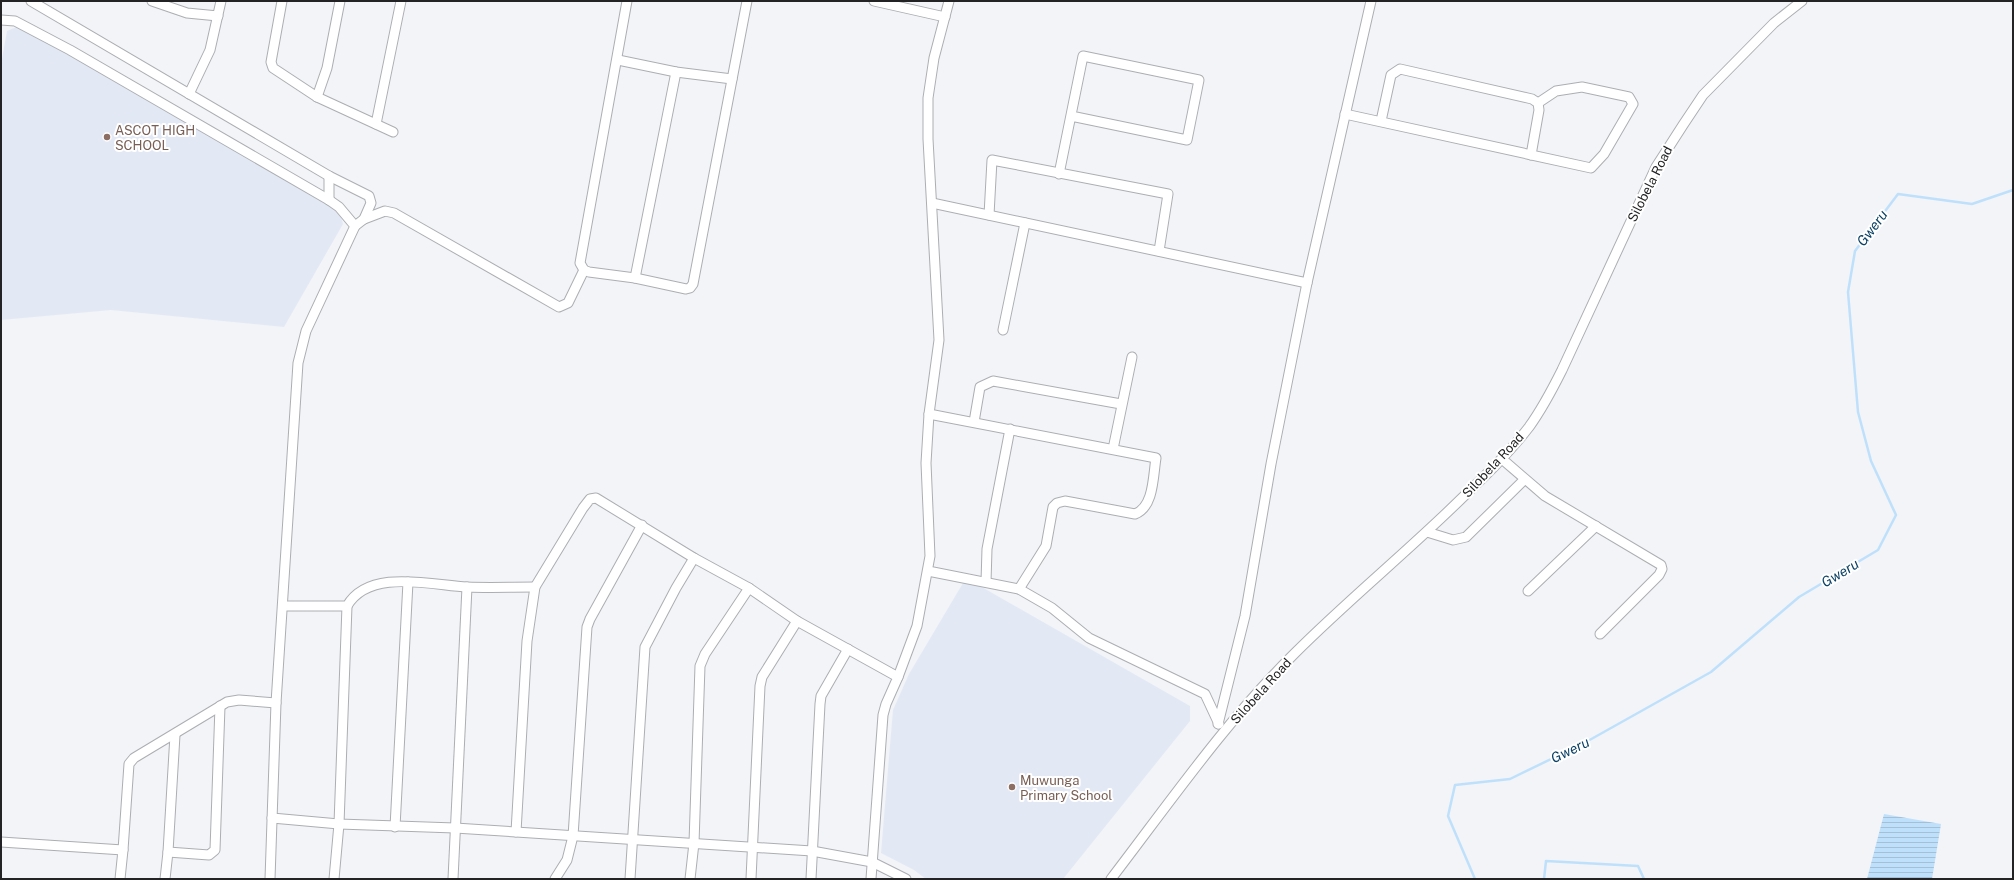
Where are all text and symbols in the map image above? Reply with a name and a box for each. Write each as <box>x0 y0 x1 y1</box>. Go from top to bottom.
place label: ASCOT HIGH SCHOOL <box>115 123 195 153</box>
marker: ASCOT HIGH SCHOOL <box>102 132 112 142</box>
street label: Silobela Road <box>1624 144 1676 224</box>
water label: Gweru <box>1853 207 1891 249</box>
street label: Silobela Road <box>1459 429 1527 501</box>
water label: Gweru <box>1818 556 1862 590</box>
street label: Silobela Road <box>1228 655 1294 727</box>
water label: Gweru <box>1548 734 1592 766</box>
place label: Muwunga Primary School <box>1020 773 1112 803</box>
marker: Muwunga Primary School <box>1007 782 1017 792</box>

